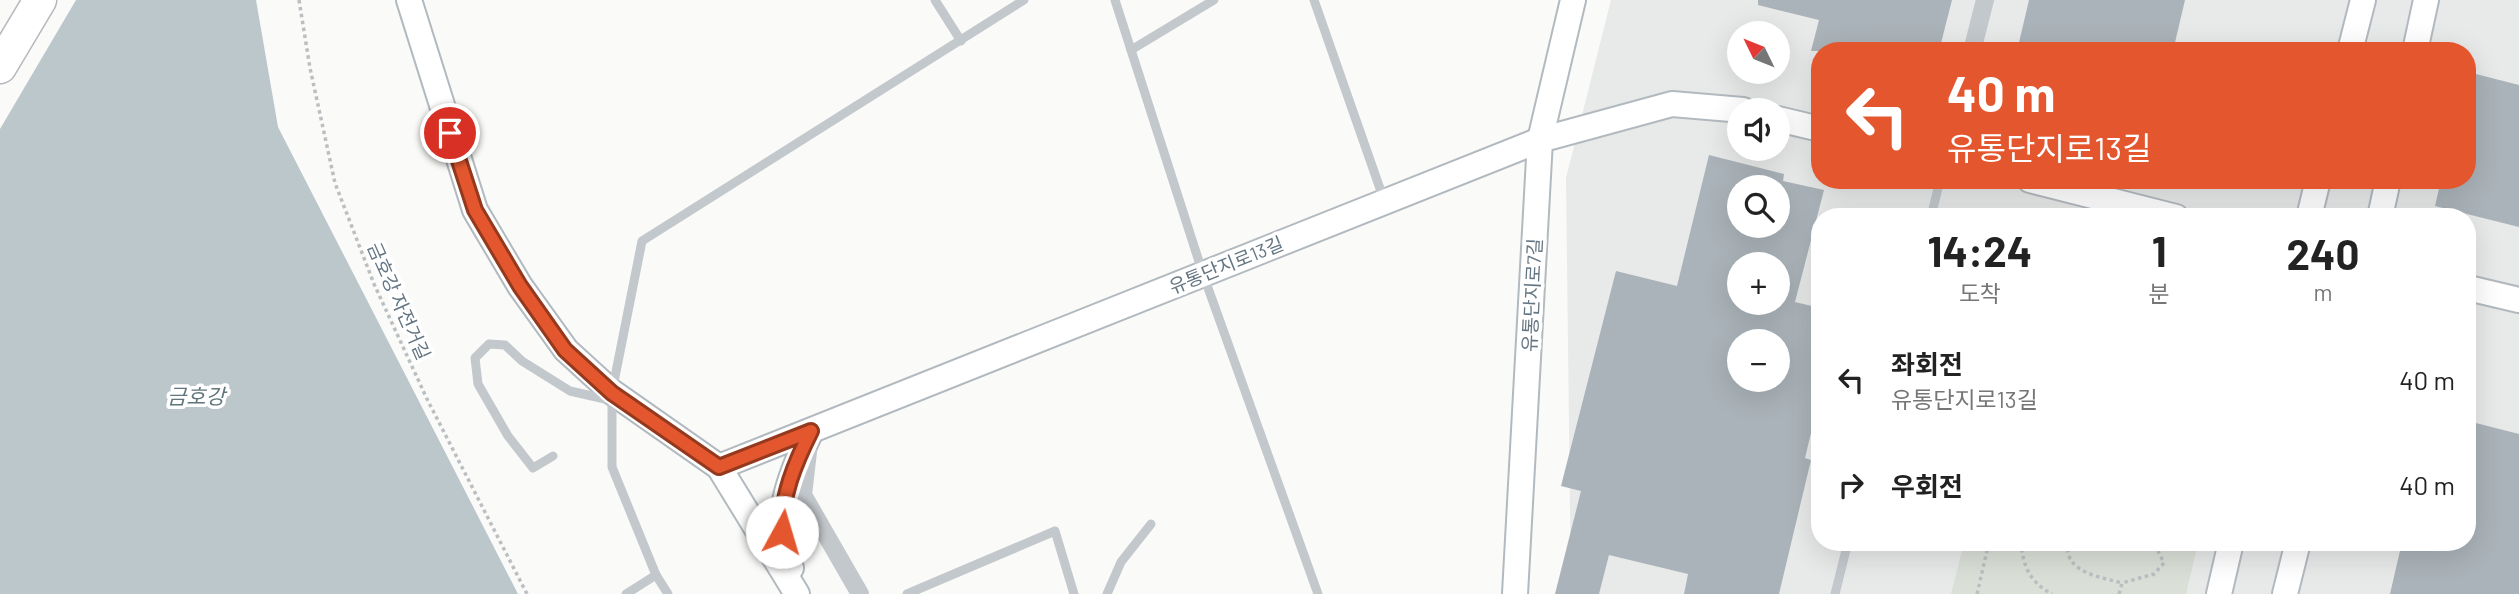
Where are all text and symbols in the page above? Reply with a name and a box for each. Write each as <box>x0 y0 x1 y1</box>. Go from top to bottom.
north arrow <box>1727 21 1790 84</box>
map controls <box>1727 21 1790 392</box>
text: 40 m <box>1947 63 2055 122</box>
icon: left <box>1832 70 1923 161</box>
button: sound <box>1727 98 1790 161</box>
pin <box>420 103 480 163</box>
icon: arrive <box>431 114 469 152</box>
text: 유통단지로13길 <box>1947 128 2151 166</box>
button: search <box>1727 175 1790 238</box>
text: 14:24 <box>1928 225 2032 275</box>
text: 1 <box>2152 225 2167 275</box>
text: 240 <box>2287 228 2359 278</box>
street label: 유통단지로13길 <box>1165 231 1286 298</box>
street label: 금호강 자전거길 <box>363 238 436 363</box>
street label: 유통단지로7길 <box>1517 238 1546 352</box>
button: + <box>1727 252 1790 315</box>
text: m <box>2313 278 2332 306</box>
text: 도착 <box>1959 279 2001 307</box>
text: 분 <box>2149 279 2170 307</box>
button: − <box>1727 329 1790 392</box>
text: 좌회전 <box>1891 348 1963 379</box>
icon: left <box>1832 361 1870 399</box>
text: 40 m <box>2399 364 2455 395</box>
water label: 금호강 <box>167 383 228 408</box>
text: 유통단지로13길 <box>1891 385 2038 413</box>
icon: right <box>1832 466 1870 504</box>
text: 40 m <box>2399 469 2455 500</box>
text: 우회전 <box>1891 470 1963 501</box>
position arrow <box>745 495 819 569</box>

